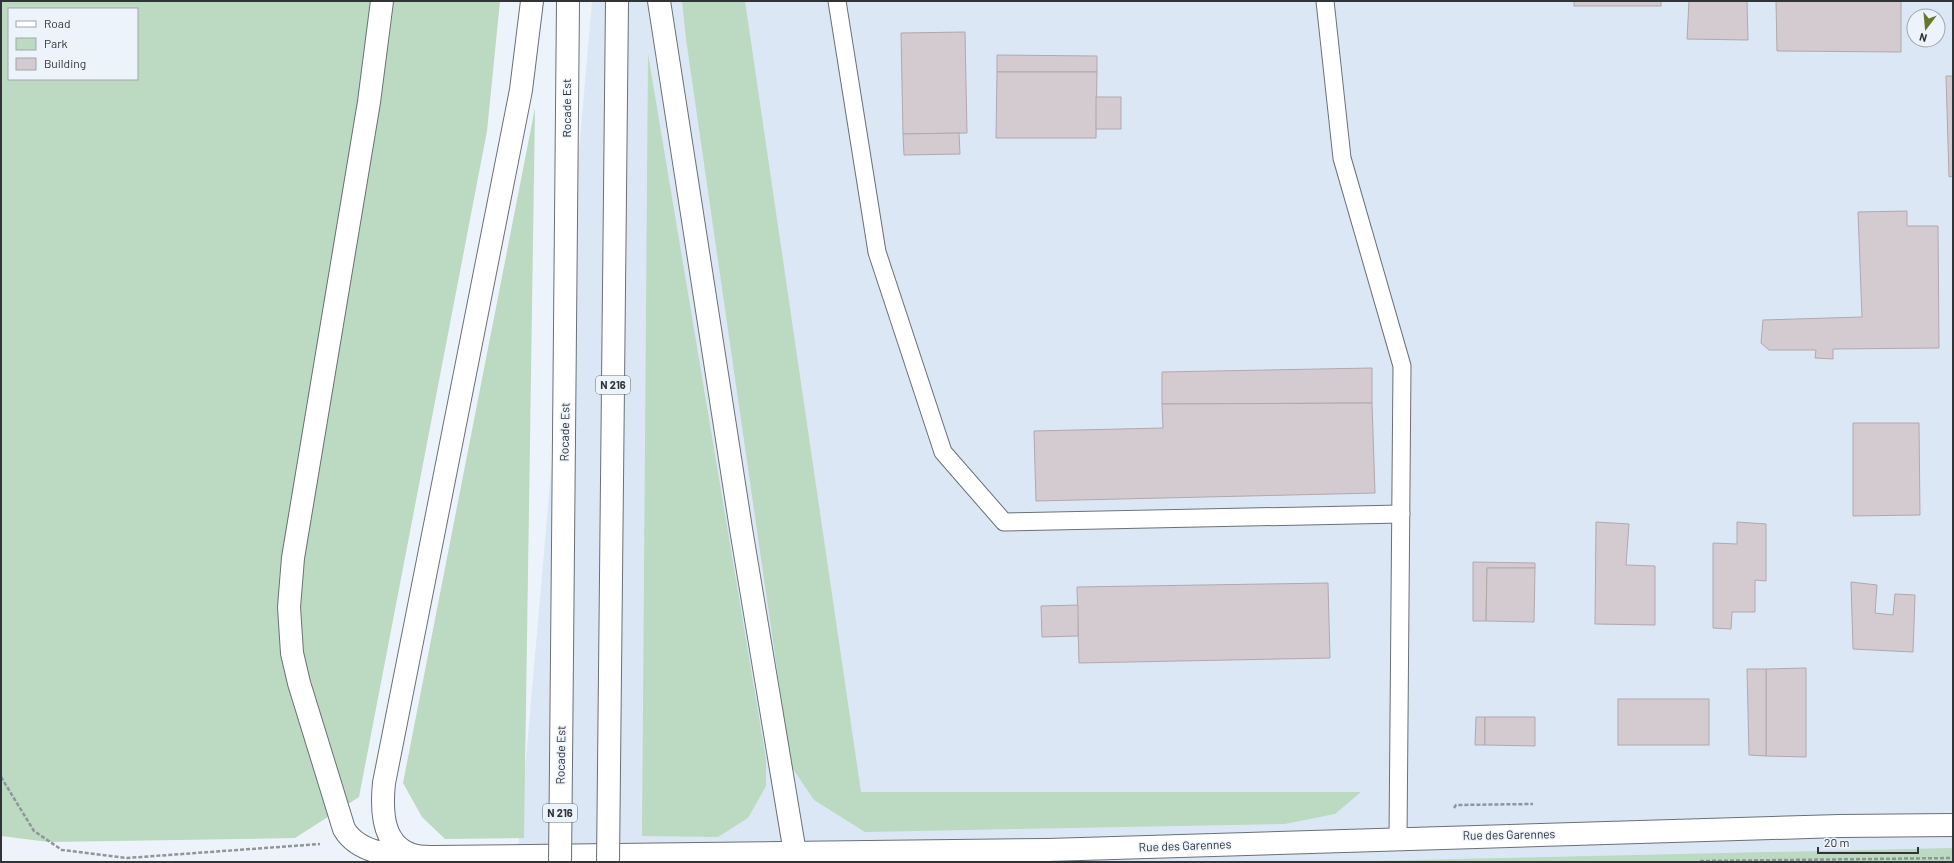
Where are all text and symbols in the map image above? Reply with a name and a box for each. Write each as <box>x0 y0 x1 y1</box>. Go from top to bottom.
legend <box>8 8 138 80</box>
north arrow <box>1906 8 1946 48</box>
text: Road <box>44 16 71 30</box>
text: N <box>1918 31 1928 45</box>
text: Park <box>44 36 68 50</box>
text: Building <box>44 56 86 70</box>
street label: Rocade Est <box>559 79 573 137</box>
road number: N 216 <box>596 376 630 394</box>
street label: Rocade Est <box>556 402 572 462</box>
street label: Rocade Est <box>552 725 568 785</box>
road number: N 216 <box>543 804 577 822</box>
street label: Rue des Garennes <box>1463 826 1556 842</box>
scale bar <box>1818 829 1918 855</box>
text: 20 m <box>1824 835 1850 849</box>
street label: Rue des Garennes <box>1138 836 1232 854</box>

